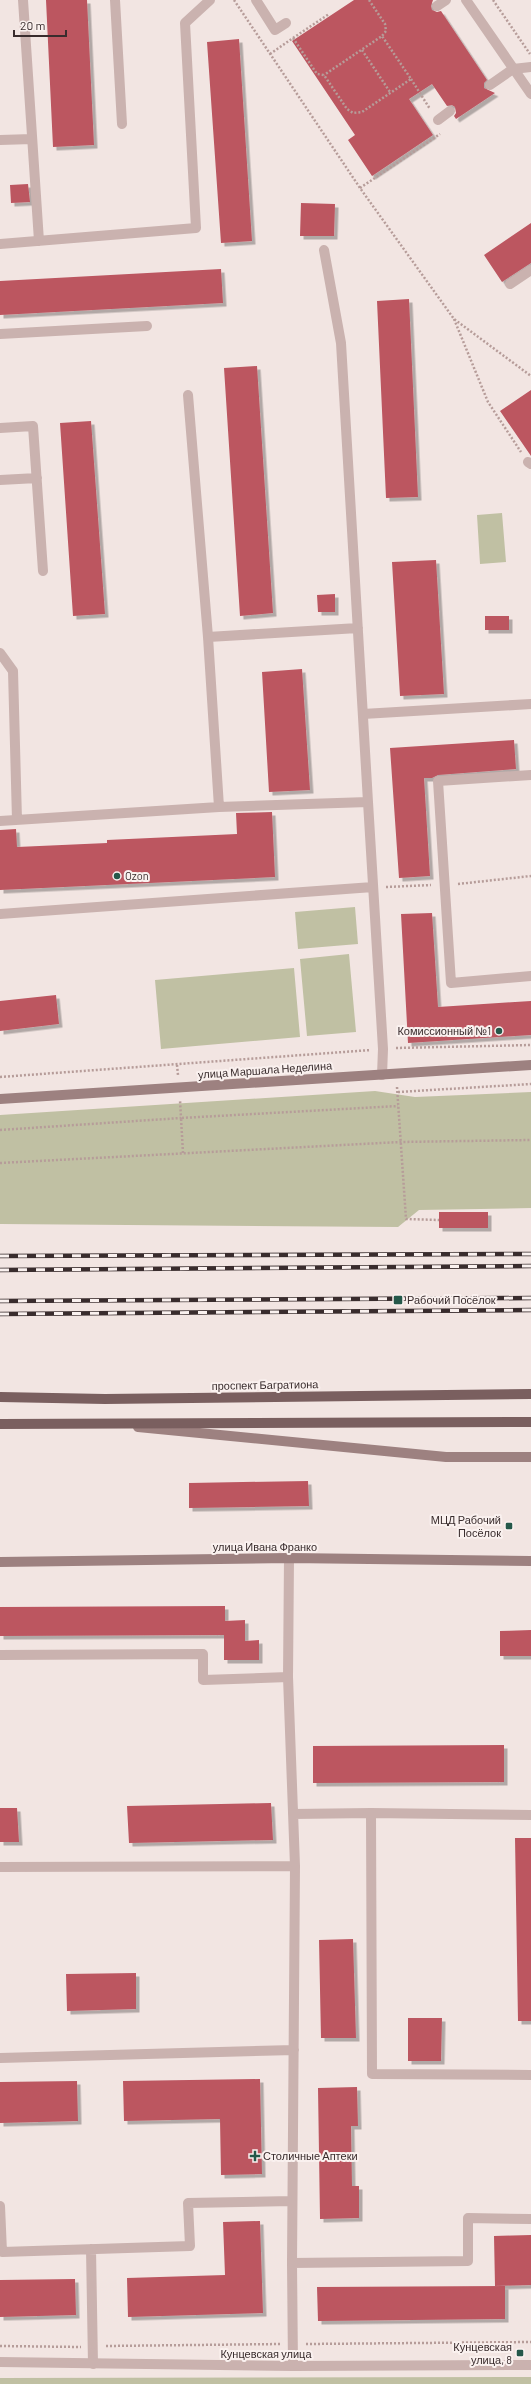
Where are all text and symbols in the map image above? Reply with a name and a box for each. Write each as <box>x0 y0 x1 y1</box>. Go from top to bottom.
scale bar <box>14 12 66 38</box>
text: 20 m <box>20 18 46 32</box>
place label: Ozon <box>125 869 149 882</box>
marker: Ozon <box>112 871 122 881</box>
place label: Комиссионный №1 <box>397 1024 491 1037</box>
marker: Комиссионный №1 <box>494 1026 504 1036</box>
street label: улица Маршала Неделина <box>197 1058 333 1081</box>
place label: Рабочий Посёлок <box>407 1293 496 1306</box>
marker: Рабочий Посёлок <box>392 1294 404 1306</box>
street label: проспект Багратиона <box>211 1377 319 1392</box>
place label: МЦД Рабочий Посёлок <box>431 1513 501 1539</box>
marker: МЦД Рабочий Посёлок <box>504 1521 514 1531</box>
street label: улица Ивана Франко <box>213 1540 317 1553</box>
place label: Столичные Аптеки <box>263 2149 358 2162</box>
marker: Столичные Аптеки <box>250 2151 260 2161</box>
place label: Кунцевская улица, 8 <box>453 2340 512 2366</box>
street label: Кунцевская улица <box>220 2347 312 2360</box>
marker: Кунцевская улица, 8 <box>515 2348 525 2358</box>

